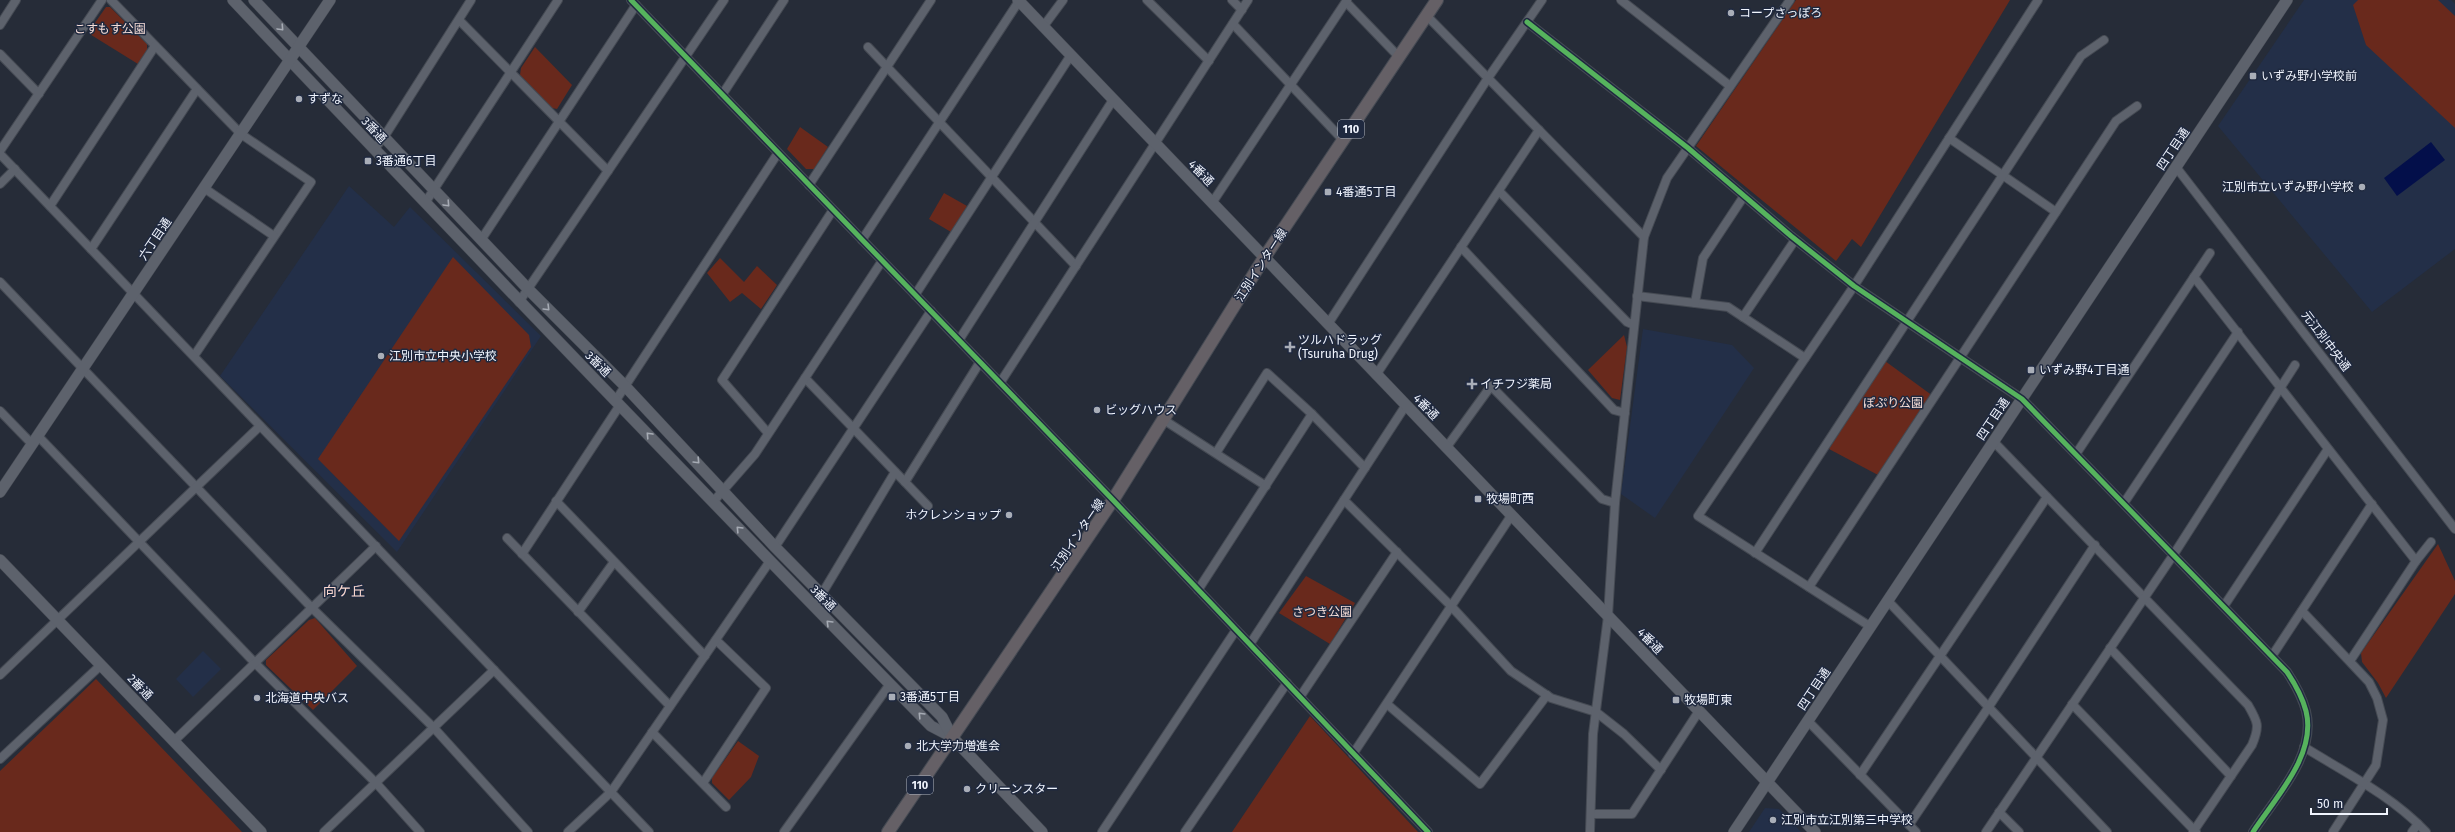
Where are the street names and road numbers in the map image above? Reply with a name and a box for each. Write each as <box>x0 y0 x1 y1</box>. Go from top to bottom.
street label: 3番通 <box>359 114 389 146</box>
road number: 110 <box>1338 120 1364 138</box>
street label: 四丁目通 <box>2154 125 2192 173</box>
street label: 4番通 <box>1185 157 1217 189</box>
street label: 六丁目通 <box>136 215 174 263</box>
street label: 江別インター線 <box>1232 226 1290 304</box>
street label: 元江別中央通 <box>2299 308 2353 374</box>
street label: 3番通 <box>582 348 614 380</box>
street label: 4番通 <box>1410 391 1442 423</box>
street label: 四丁目通 <box>1974 395 2012 443</box>
street label: 江別インター線 <box>1049 496 1107 574</box>
street label: 3番通 <box>808 582 838 614</box>
street label: 4番通 <box>1634 625 1666 657</box>
street label: 四丁目通 <box>1795 665 1833 713</box>
street label: 2番通 <box>125 671 155 703</box>
road number: 110 <box>907 776 933 794</box>

